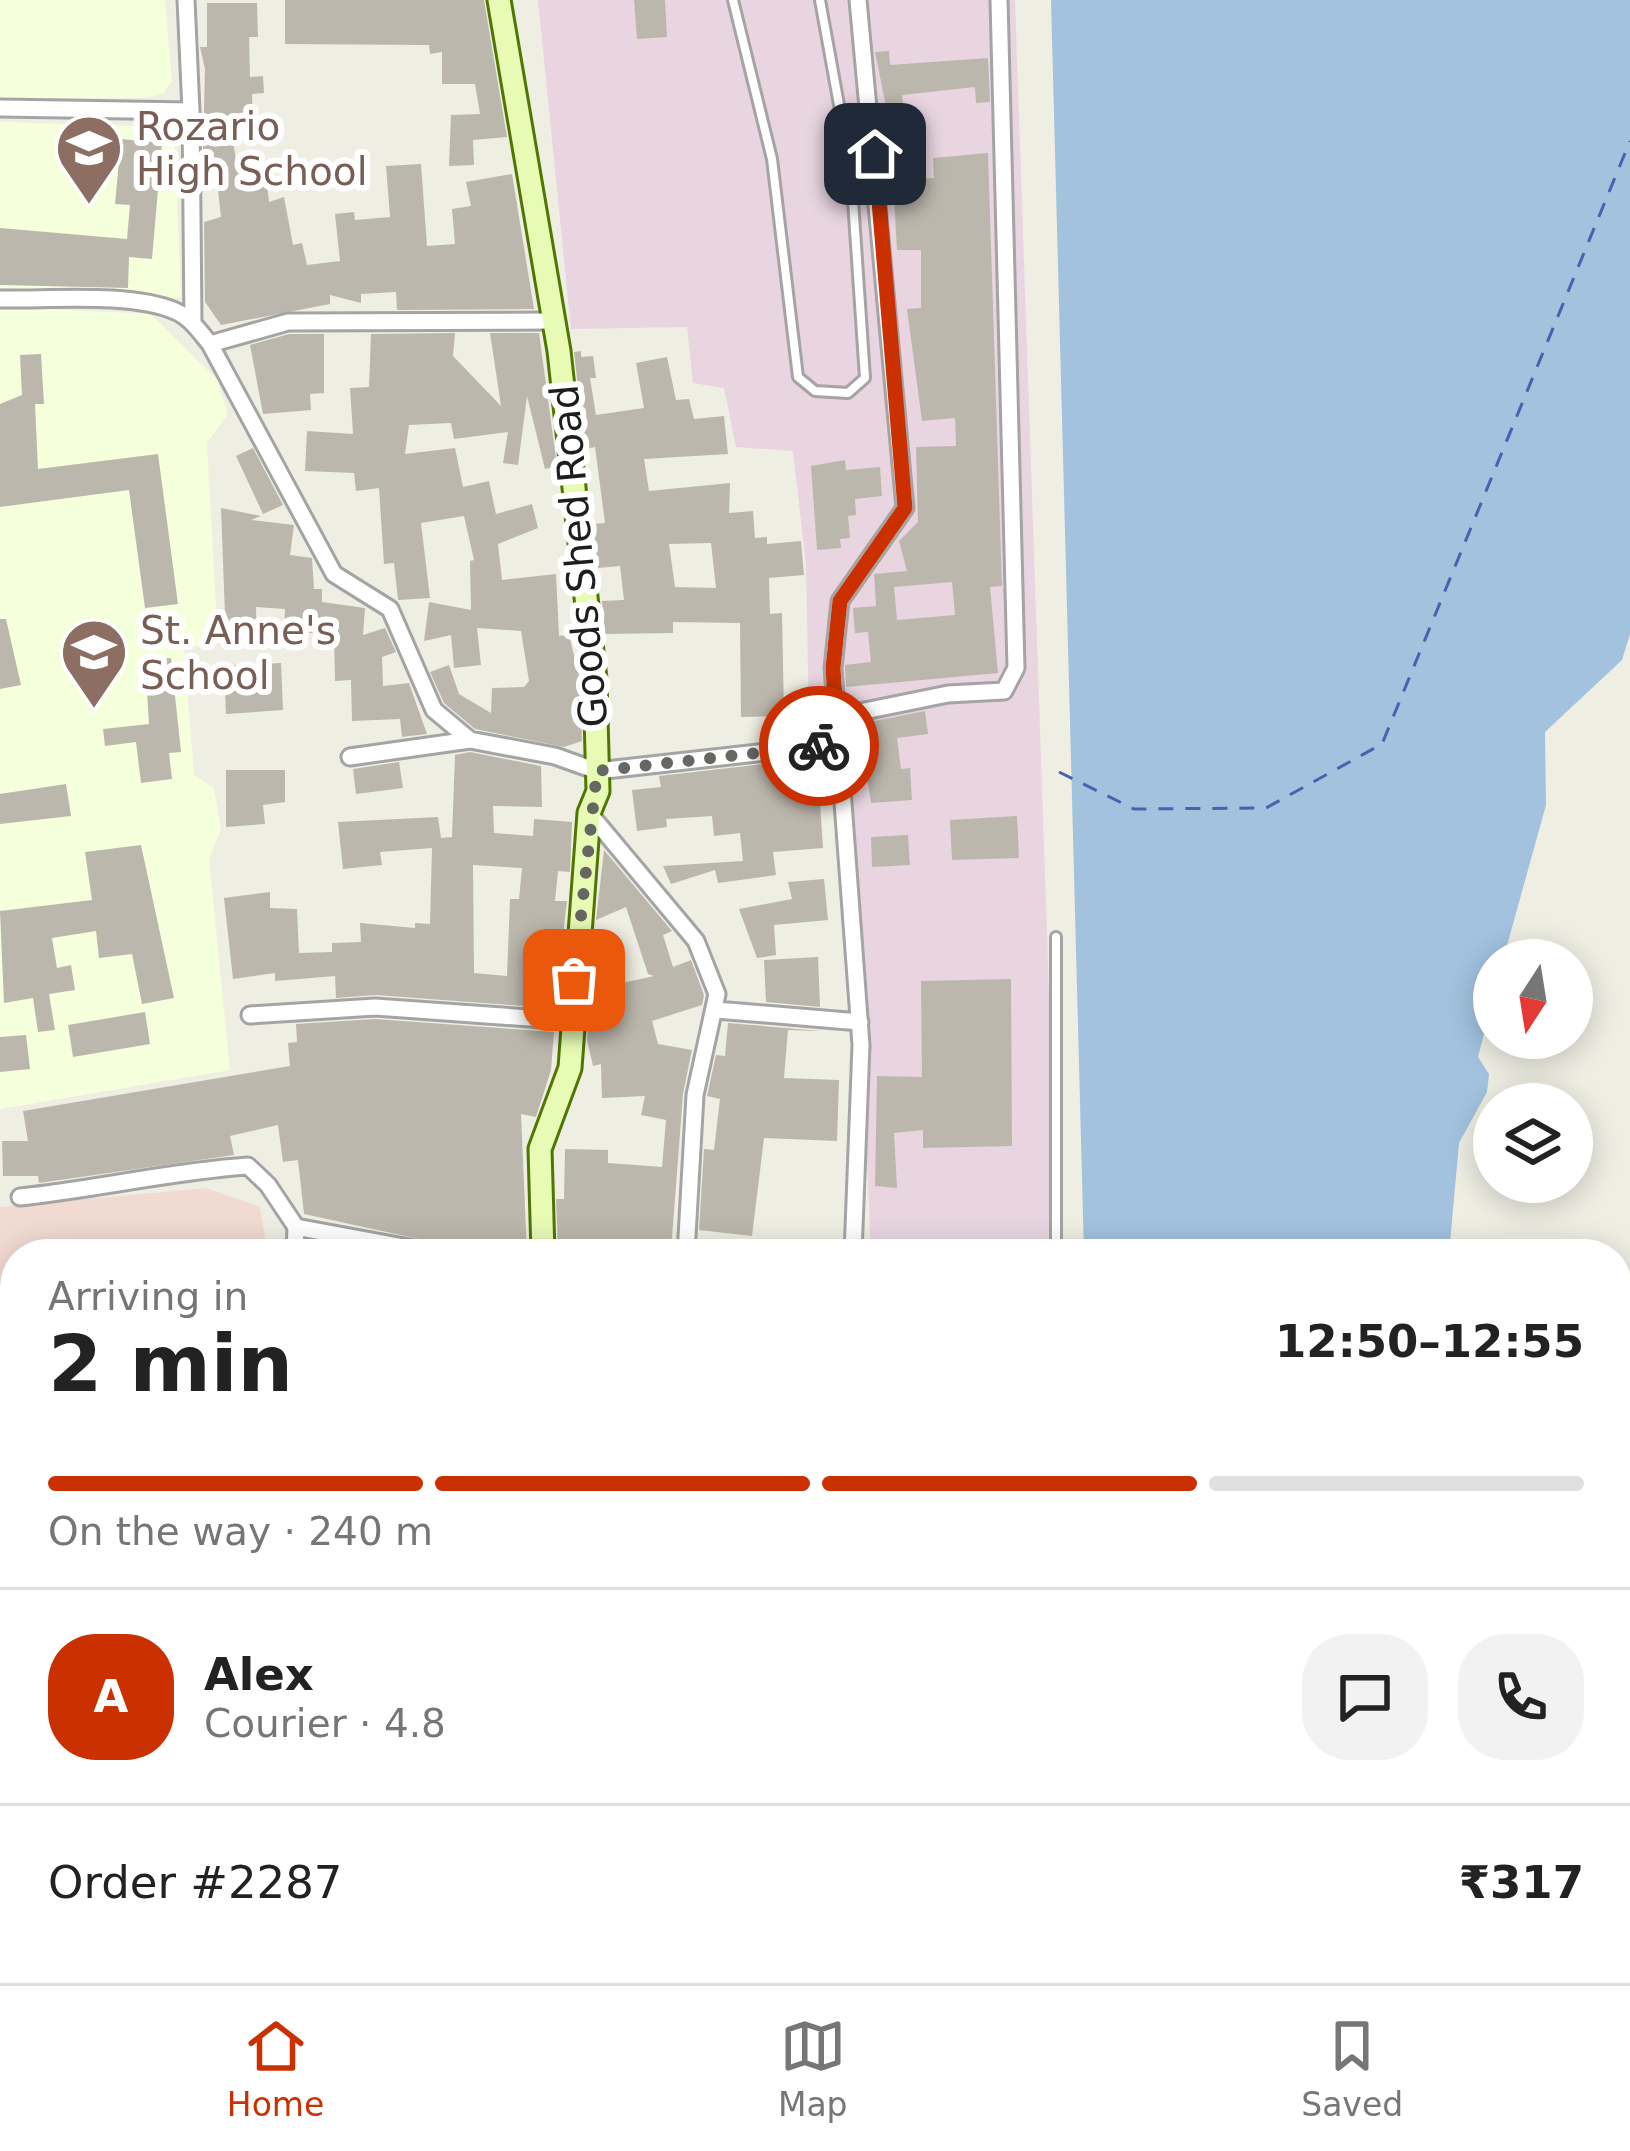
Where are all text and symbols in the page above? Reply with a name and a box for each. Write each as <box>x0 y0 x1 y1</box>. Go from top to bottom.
pin <box>824 103 926 205</box>
place label: Rozario High School <box>136 104 368 194</box>
school or university icon: Rozario High School <box>54 113 124 207</box>
icon: home <box>842 121 908 187</box>
street label: Goods Shed Road <box>542 383 616 729</box>
place label: St. Anne's School <box>140 608 336 698</box>
school or university icon: St. Anne's School <box>59 617 129 711</box>
courier <box>759 686 879 806</box>
icon: bike <box>786 713 852 779</box>
pin <box>523 929 625 1031</box>
north arrow <box>1473 939 1593 1059</box>
map controls <box>1473 939 1593 1203</box>
icon: bag <box>541 947 607 1013</box>
button: layers <box>1473 1083 1593 1203</box>
text: Arriving in <box>48 1274 248 1319</box>
text: 12:50–12:55 <box>1275 1315 1584 1368</box>
text: 2 min <box>48 1319 293 1409</box>
text: On the way · 240 m <box>48 1509 433 1554</box>
button: chat <box>1302 1634 1428 1760</box>
button: phone <box>1458 1634 1584 1760</box>
text: Alex <box>204 1648 314 1701</box>
text: A <box>94 1670 128 1723</box>
text: Courier · 4.8 <box>204 1701 446 1746</box>
text: Order #2287 <box>48 1856 342 1909</box>
text: ₹317 <box>1459 1856 1584 1909</box>
tab: Home <box>227 2013 324 2124</box>
tab: Map <box>778 2013 848 2124</box>
tab: Saved <box>1301 2013 1403 2124</box>

